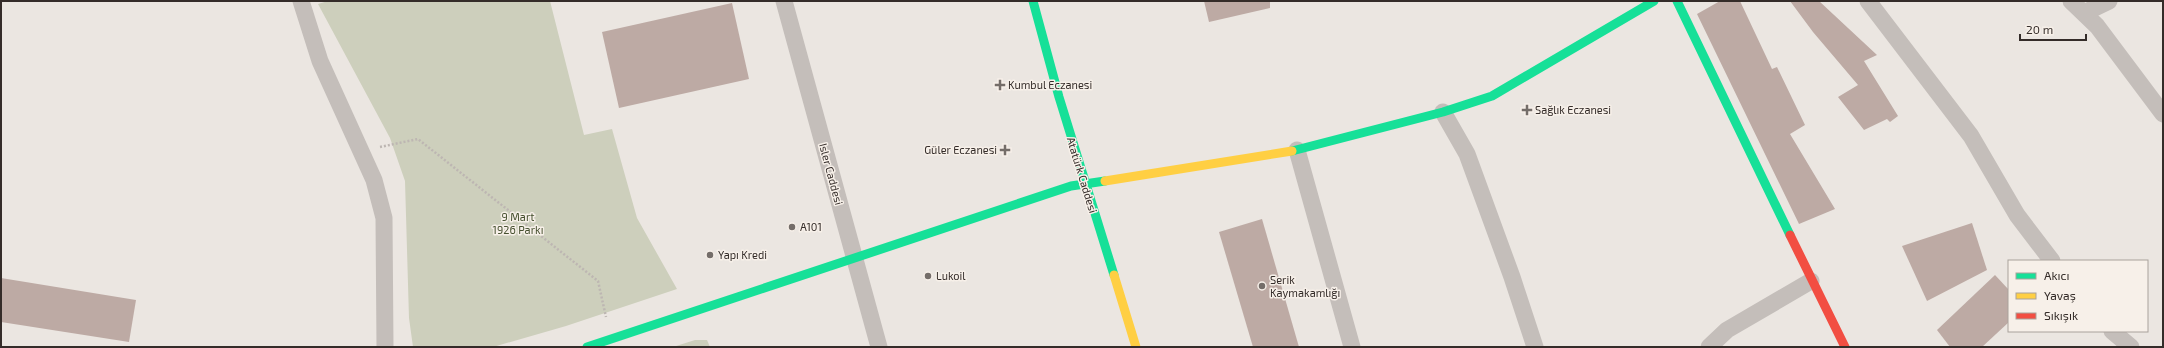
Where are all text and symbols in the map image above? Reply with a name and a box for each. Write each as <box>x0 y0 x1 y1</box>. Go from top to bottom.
scale bar <box>2020 16 2086 42</box>
text: 20 m <box>2026 22 2053 36</box>
place label: Kumbul Eczanesi <box>1008 78 1092 91</box>
marker: Kumbul Eczanesi <box>995 80 1005 90</box>
place label: Sağlık Eczanesi <box>1535 103 1611 116</box>
marker: Sağlık Eczanesi <box>1522 105 1532 115</box>
street label: Atatürk Caddesi <box>1065 135 1100 214</box>
street label: Isler Caddesi <box>817 142 846 206</box>
place label: Güler Eczanesi <box>924 143 997 156</box>
marker: Güler Eczanesi <box>1000 145 1010 155</box>
park label: 9 Mart 1926 Parkı <box>493 210 543 236</box>
place label: A101 <box>800 220 822 233</box>
marker: A101 <box>787 222 797 232</box>
place label: Yapı Kredi <box>718 248 767 261</box>
marker: Yapı Kredi <box>705 250 715 260</box>
legend <box>2008 260 2148 332</box>
text: Akıcı <box>2044 268 2069 282</box>
place label: Lukoil <box>936 269 966 282</box>
marker: Lukoil <box>923 271 933 281</box>
place label: Serik Kaymakamlığı <box>1270 273 1340 299</box>
marker: Serik Kaymakamlığı <box>1257 281 1267 291</box>
text: Yavaş <box>2044 288 2076 303</box>
text: Sıkışık <box>2044 308 2078 323</box>

